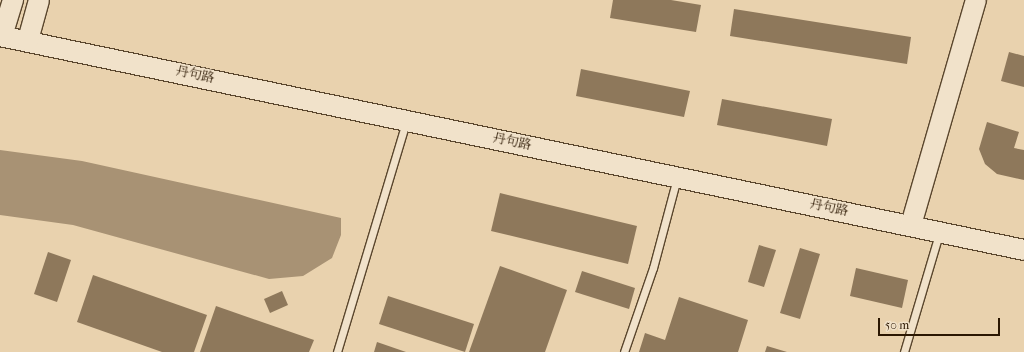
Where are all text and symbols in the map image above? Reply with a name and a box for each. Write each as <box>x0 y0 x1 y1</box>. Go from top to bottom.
street label: 丹句路 <box>174 63 216 87</box>
street label: 丹句路 <box>491 130 533 154</box>
street label: 丹句路 <box>808 196 850 220</box>
scale bar <box>880 310 1002 336</box>
text: 50 m <box>885 318 909 332</box>

